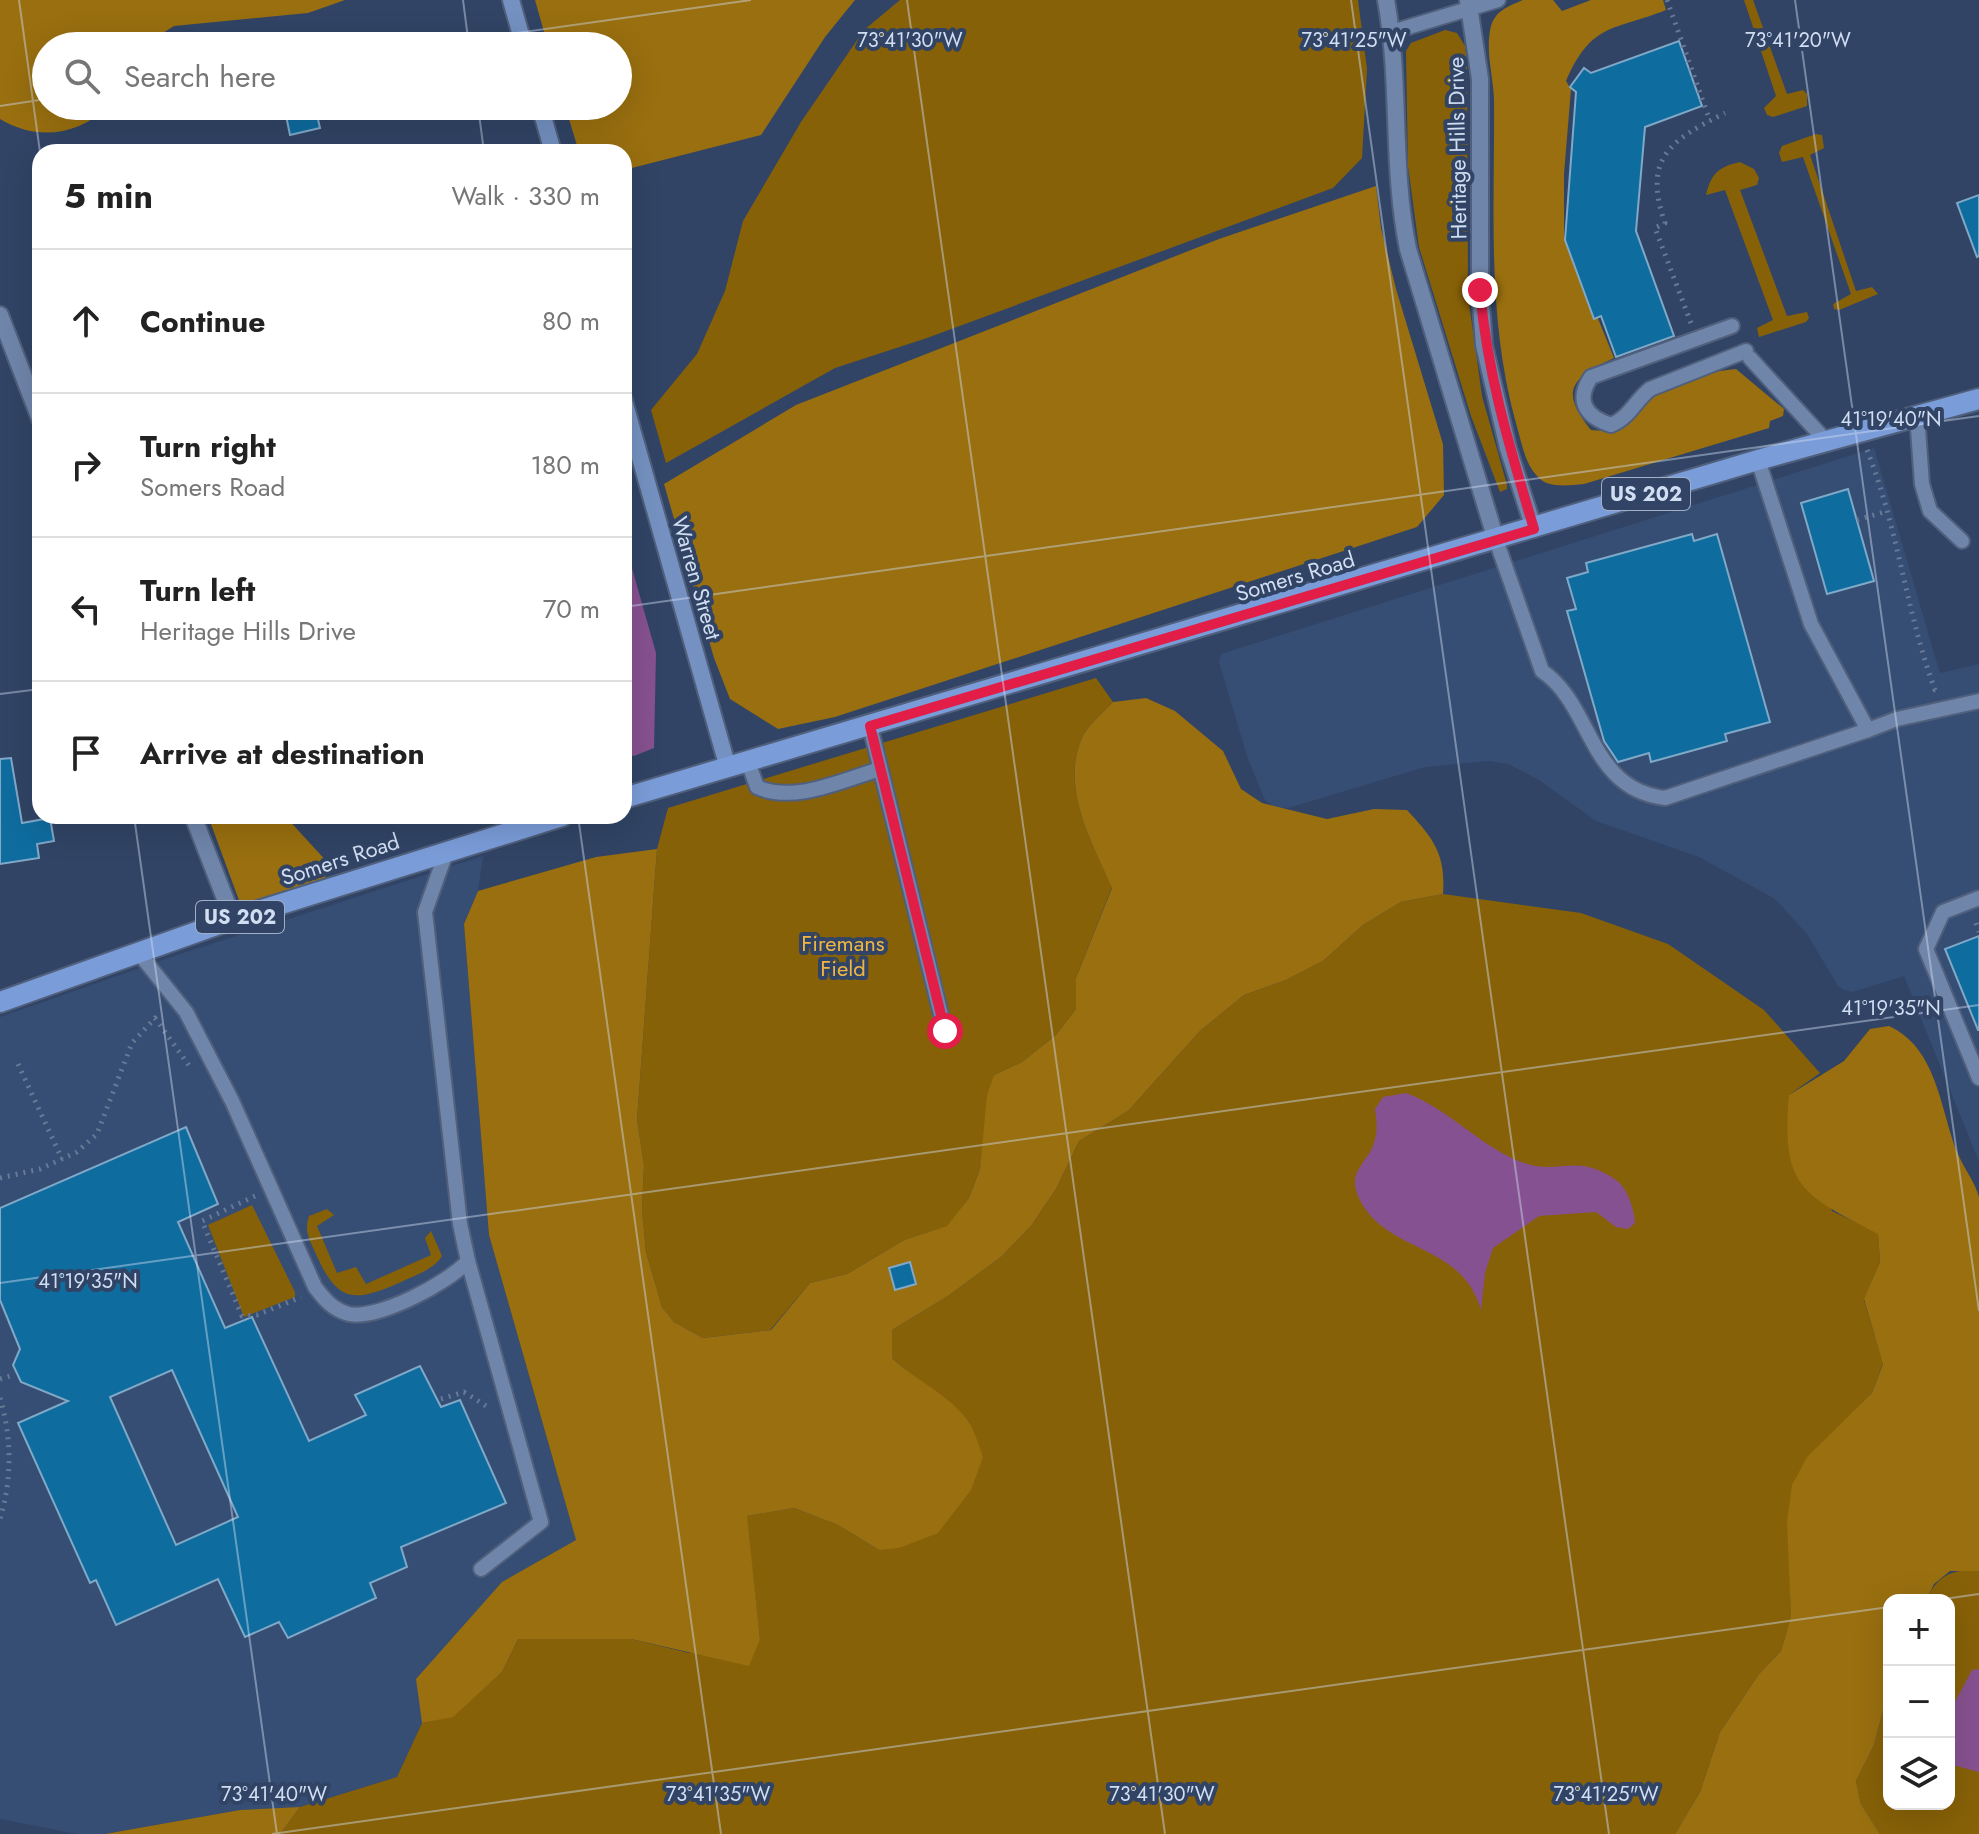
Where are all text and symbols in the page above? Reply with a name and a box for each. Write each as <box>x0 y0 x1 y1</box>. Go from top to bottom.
text: 73°41'30"W <box>857 26 963 55</box>
text: 73°41'25"W <box>1301 26 1407 55</box>
text: 73°41'20"W <box>1745 26 1851 55</box>
search box <box>32 32 632 120</box>
icon: search <box>60 54 104 98</box>
text: Search here <box>124 55 276 98</box>
street label: Heritage Hills Drive <box>1439 56 1475 240</box>
text: 5 min <box>64 172 153 221</box>
text: Walk · 330 m <box>451 177 600 215</box>
route end <box>1462 272 1498 308</box>
icon: ahead <box>64 299 108 343</box>
text: Continue <box>140 300 266 343</box>
text: 80 m <box>542 302 600 340</box>
text: 41°19'40"N <box>1841 405 1941 434</box>
text: Turn right <box>140 425 276 468</box>
icon: right <box>64 443 108 487</box>
text: 180 m <box>530 446 600 484</box>
text: Somers Road <box>140 468 285 506</box>
road number: US 202 <box>1602 478 1690 510</box>
street label: Warren Street <box>664 513 730 644</box>
street label: Somers Road <box>1231 543 1359 609</box>
text: Turn left <box>140 569 255 612</box>
icon: left <box>64 587 108 631</box>
text: 70 m <box>543 590 600 628</box>
text: Heritage Hills Drive <box>140 612 356 650</box>
icon: arrive <box>64 731 108 775</box>
text: Arrive at destination <box>140 732 425 775</box>
street label: Somers Road <box>277 825 403 893</box>
road number: US 202 <box>196 901 284 933</box>
park label: Firemans Field <box>801 927 885 984</box>
text: 41°19'35"N <box>1841 994 1941 1023</box>
route start <box>927 1013 963 1049</box>
text: 41°19'35"N <box>38 1267 138 1296</box>
map controls <box>1883 1594 1955 1810</box>
button: + <box>1883 1594 1955 1666</box>
button: − <box>1883 1666 1955 1738</box>
button: layers <box>1883 1738 1955 1810</box>
text: 73°41'40"W <box>221 1780 327 1809</box>
text: 73°41'35"W <box>666 1780 771 1809</box>
text: 73°41'30"W <box>1109 1780 1215 1809</box>
text: 73°41'25"W <box>1553 1780 1659 1809</box>

